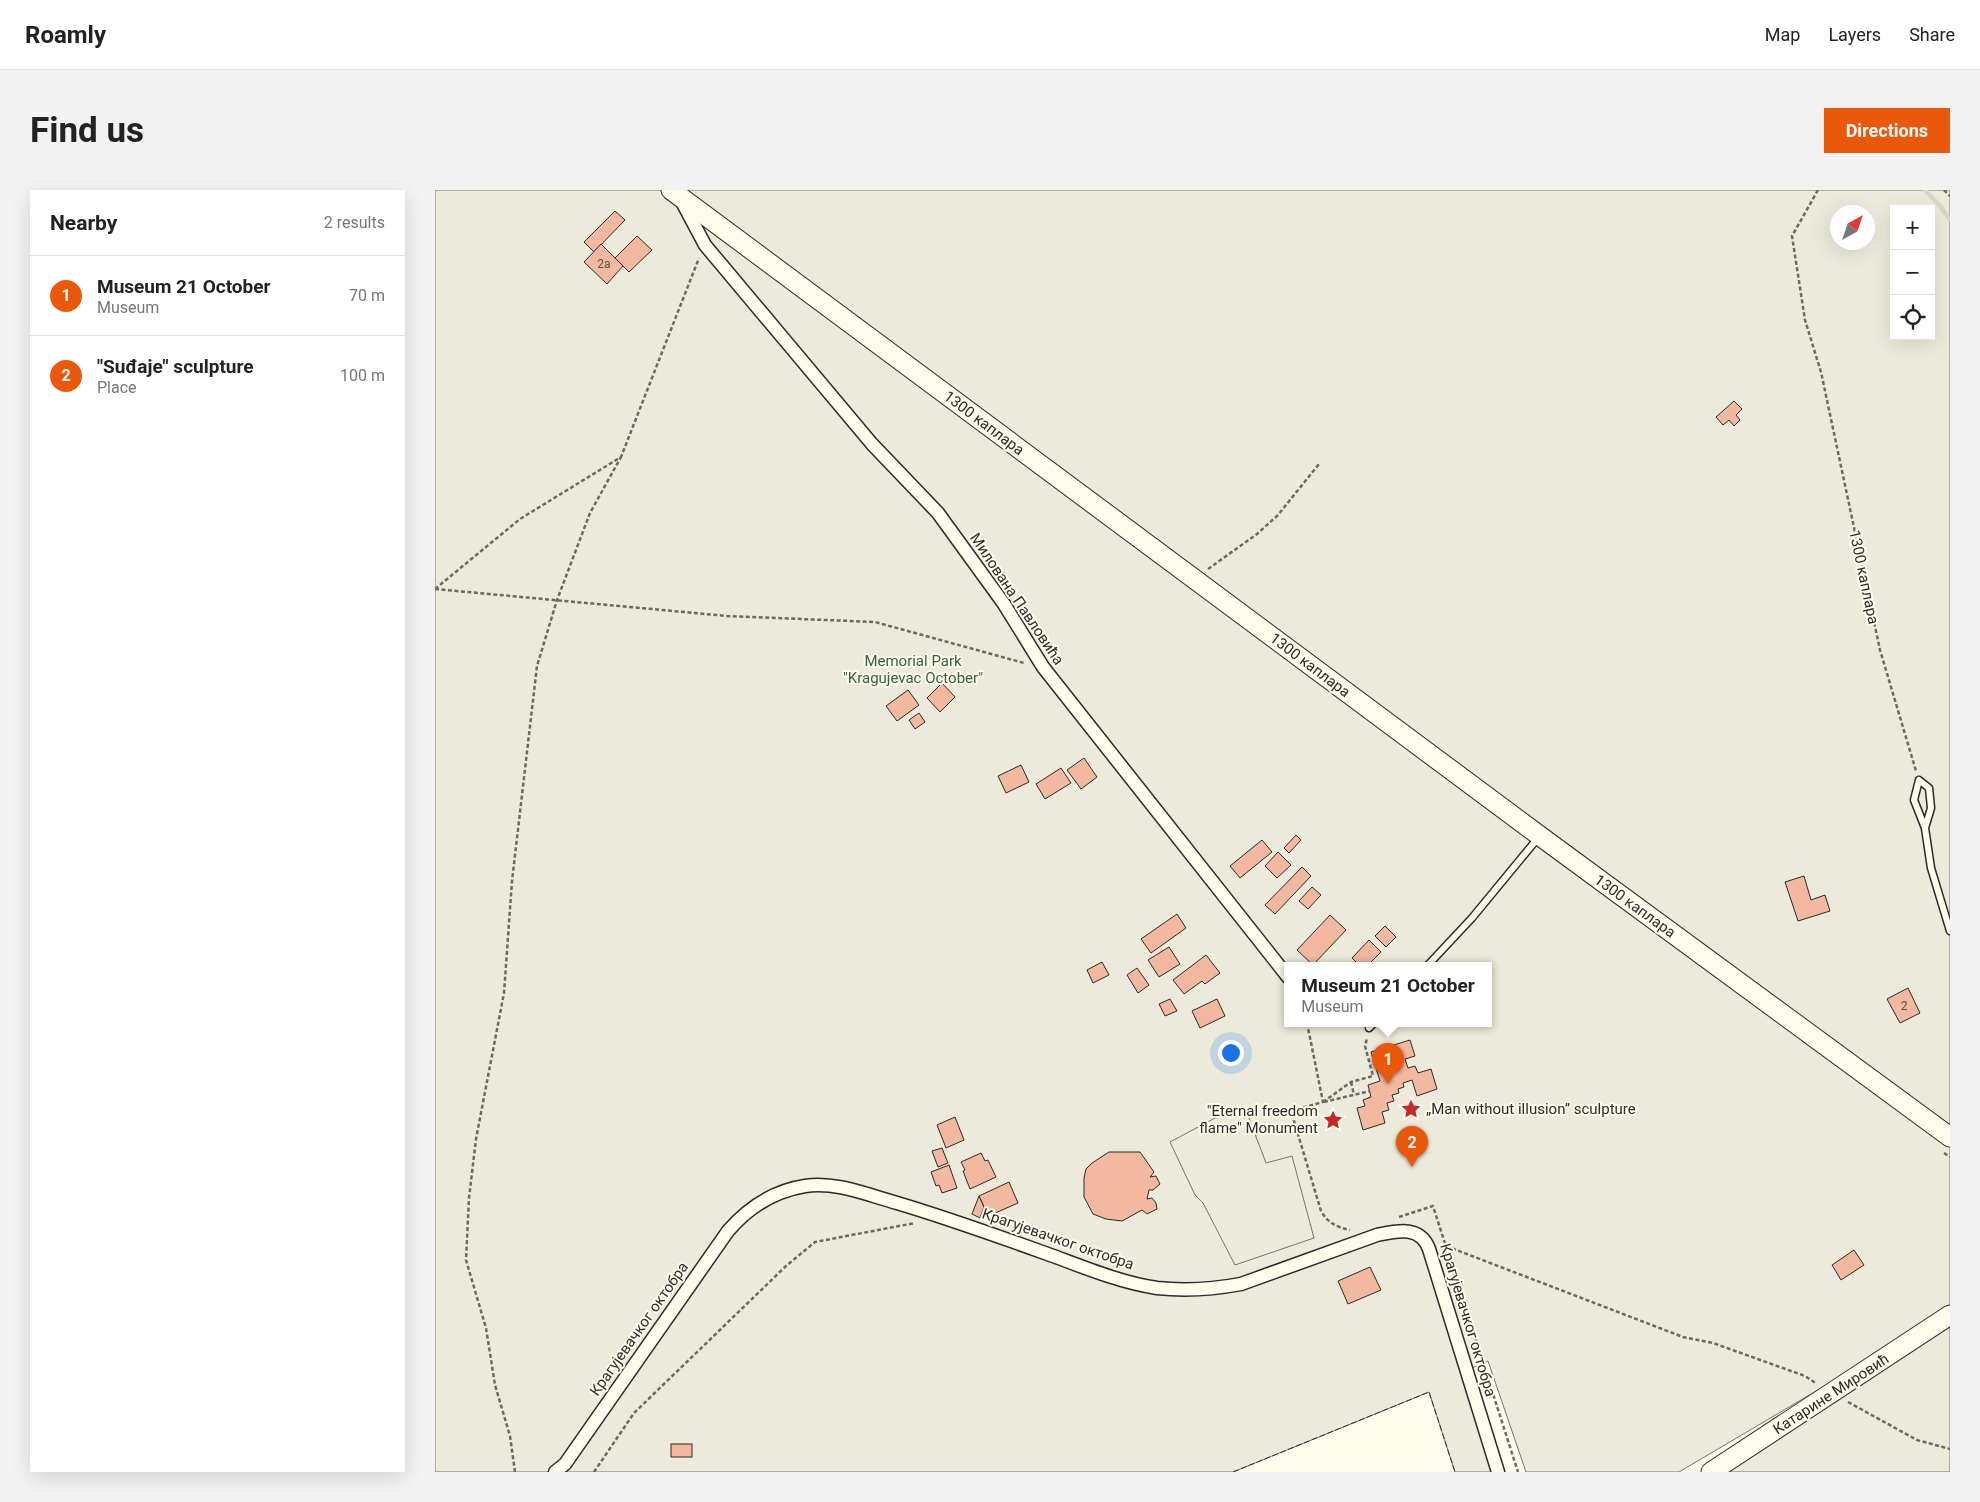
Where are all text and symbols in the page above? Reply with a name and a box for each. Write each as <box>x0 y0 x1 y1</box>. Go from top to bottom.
text: Roamly <box>25 21 106 49</box>
text: Map <box>1765 24 1800 45</box>
text: Layers <box>1828 24 1881 45</box>
text: Share <box>1909 24 1955 45</box>
button: Directions <box>1824 108 1950 153</box>
text: Find us <box>30 110 144 151</box>
north arrow <box>1830 205 1875 250</box>
map controls <box>1890 205 1935 340</box>
button: + <box>1890 205 1935 250</box>
text: Nearby <box>50 211 117 235</box>
text: 2 results <box>324 213 385 232</box>
button: − <box>1890 250 1935 295</box>
house number: 2a <box>597 257 611 271</box>
text: Museum 21 October <box>97 275 270 298</box>
text: 1 <box>61 286 71 305</box>
text: 70 m <box>349 286 385 305</box>
button: locate <box>1890 295 1935 340</box>
text: Museum <box>97 298 159 317</box>
text: "Suđaje" sculpture <box>97 355 254 378</box>
text: 2 <box>61 366 71 385</box>
text: 100 m <box>340 366 385 385</box>
text: Place <box>97 378 137 397</box>
street label: 1300 каплара <box>940 387 1028 459</box>
street label: 1300 каплара <box>1845 528 1883 626</box>
street label: Милована Павловића <box>966 530 1068 668</box>
street label: 1300 каплара <box>1266 629 1354 701</box>
park label: Memorial Park "Kragujevac October" <box>843 652 983 687</box>
street label: 1300 каплара <box>1591 871 1679 941</box>
popup <box>1284 962 1492 1027</box>
text: Museum 21 October <box>1301 974 1475 997</box>
text: Museum <box>1301 997 1364 1016</box>
house number: 2 <box>1901 999 1908 1013</box>
your location <box>1218 1040 1244 1066</box>
pin: 1 <box>1372 1043 1404 1084</box>
place icon: „Man without illusion” sculpture <box>1400 1098 1422 1120</box>
place label: „Man without illusion” sculpture <box>1426 1100 1636 1118</box>
place label: "Eternal freedom flame" Monument <box>1199 1102 1318 1137</box>
place icon: "Eternal freedom flame" Monument <box>1322 1109 1344 1131</box>
pin: 2 <box>1396 1126 1428 1167</box>
street label: Крагујевачког октобра <box>980 1205 1136 1273</box>
street label: Крагујевачког октобра <box>1436 1241 1500 1399</box>
street label: Крагујевачког октобра <box>586 1259 692 1399</box>
street label: Катарине Мировић <box>1770 1350 1892 1438</box>

